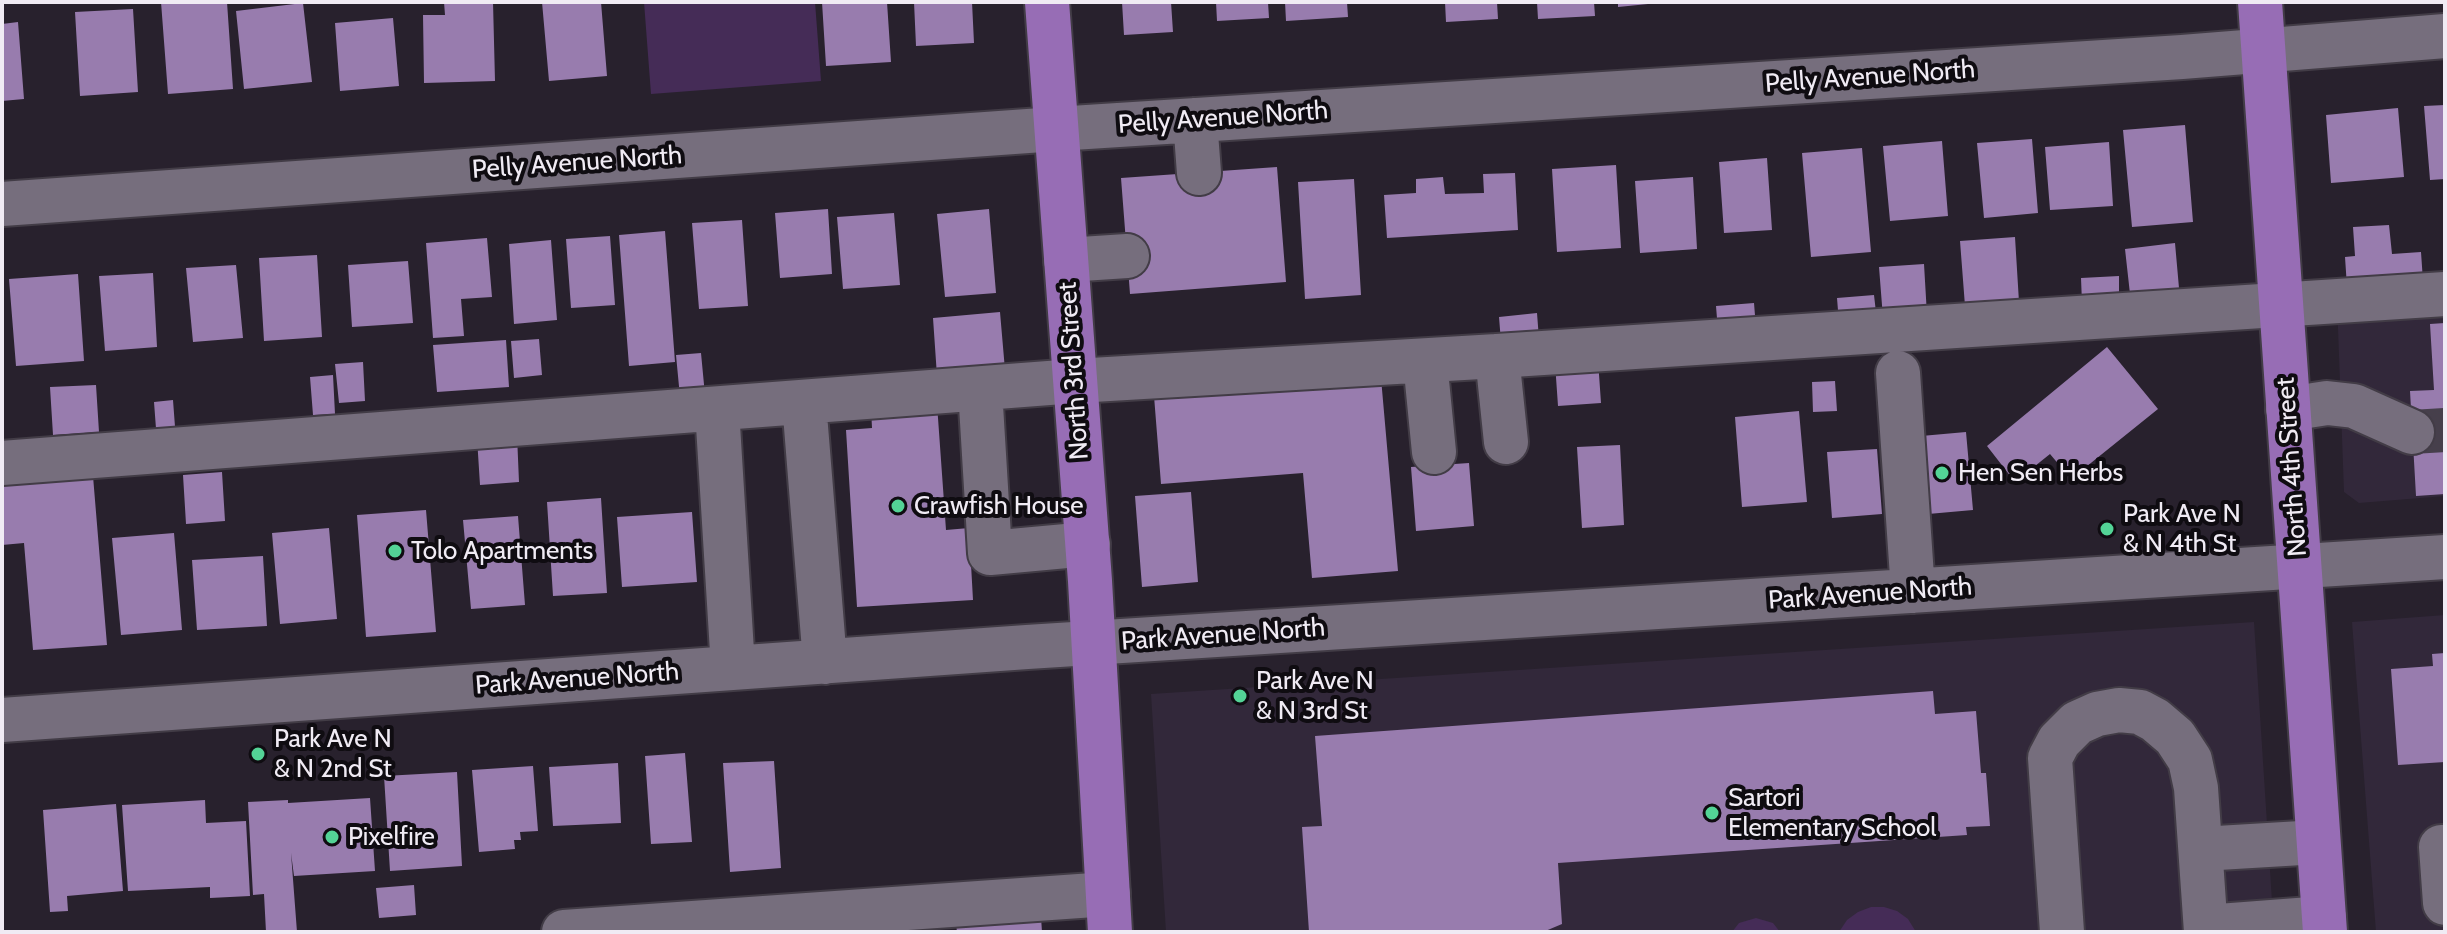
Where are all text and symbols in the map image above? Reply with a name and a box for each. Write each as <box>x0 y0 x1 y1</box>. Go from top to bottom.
street label: Pelly Avenue North <box>1764 54 1976 100</box>
street label: Pelly Avenue North <box>1117 95 1329 141</box>
street label: Pelly Avenue North <box>471 140 683 186</box>
street label: North 3rd Street <box>1052 281 1096 461</box>
street label: North 4th Street <box>2270 376 2314 558</box>
place label: Hen Sen Herbs <box>1958 457 2123 489</box>
marker: Hen Sen Herbs <box>1933 464 1951 482</box>
place label: Crawfish House <box>914 490 1084 522</box>
marker: Crawfish House <box>889 497 907 515</box>
place label: Park Ave N & N 4th St <box>2123 498 2241 560</box>
marker: Park Ave N & N 4th St <box>2098 520 2116 538</box>
place label: Tolo Apartments <box>411 535 593 567</box>
marker: Tolo Apartments <box>386 542 404 560</box>
street label: Park Avenue North <box>1767 571 1973 617</box>
street label: Park Avenue North <box>1120 612 1326 658</box>
street label: Park Avenue North <box>474 656 680 702</box>
place label: Park Ave N & N 3rd St <box>1256 665 1374 726</box>
marker: Park Ave N & N 3rd St <box>1231 687 1249 705</box>
place label: Park Ave N & N 2nd St <box>274 723 392 784</box>
marker: Park Ave N & N 2nd St <box>249 745 267 763</box>
place label: Sartori Elementary School <box>1728 782 1936 844</box>
marker: Sartori Elementary School <box>1703 804 1721 822</box>
place label: Pixelfire <box>348 821 435 853</box>
marker: Pixelfire <box>323 828 341 846</box>

